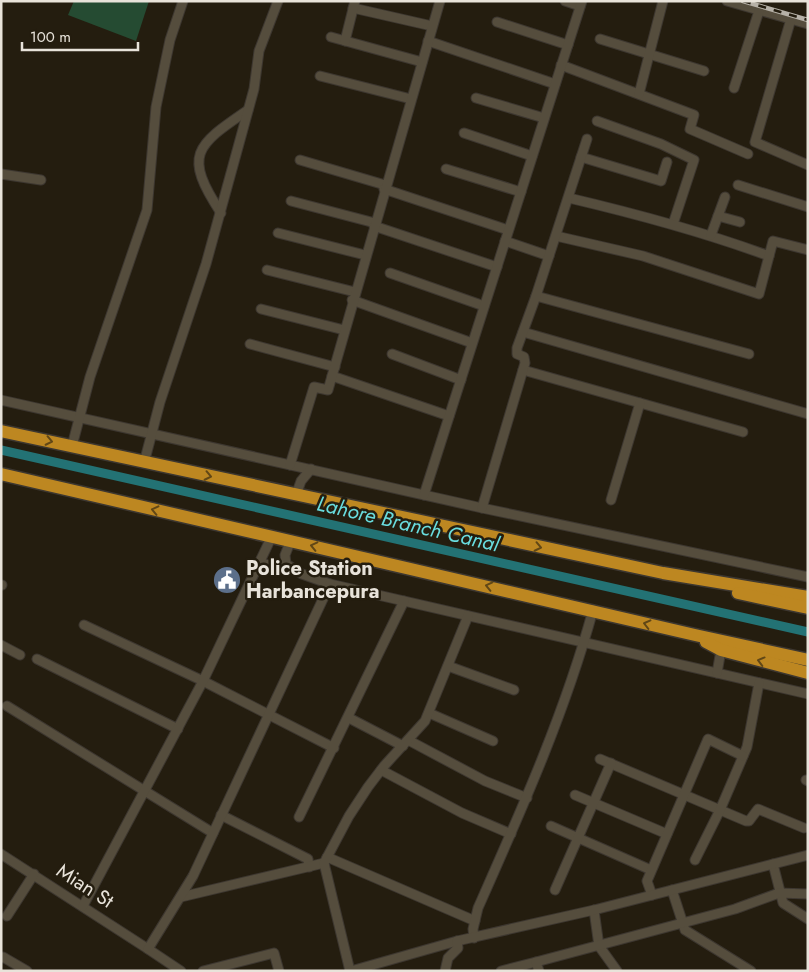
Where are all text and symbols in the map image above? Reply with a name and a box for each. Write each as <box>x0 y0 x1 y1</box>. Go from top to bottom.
scale bar <box>22 20 139 52</box>
text: 100 m <box>30 26 71 48</box>
one-way arrow <box>44 435 53 446</box>
one-way arrow <box>203 471 212 481</box>
water label: Lahore Branch Canal <box>314 488 503 560</box>
one-way arrow <box>151 505 160 516</box>
one-way arrow <box>309 541 318 552</box>
one-way arrow <box>533 541 542 552</box>
place label: Police Station Harbancepura <box>246 554 380 606</box>
public building icon: Police Station Harbancepura <box>212 565 242 595</box>
one-way arrow <box>485 581 494 592</box>
one-way arrow <box>643 619 652 630</box>
one-way arrow <box>756 656 765 667</box>
street label: Mian St <box>51 857 120 916</box>

